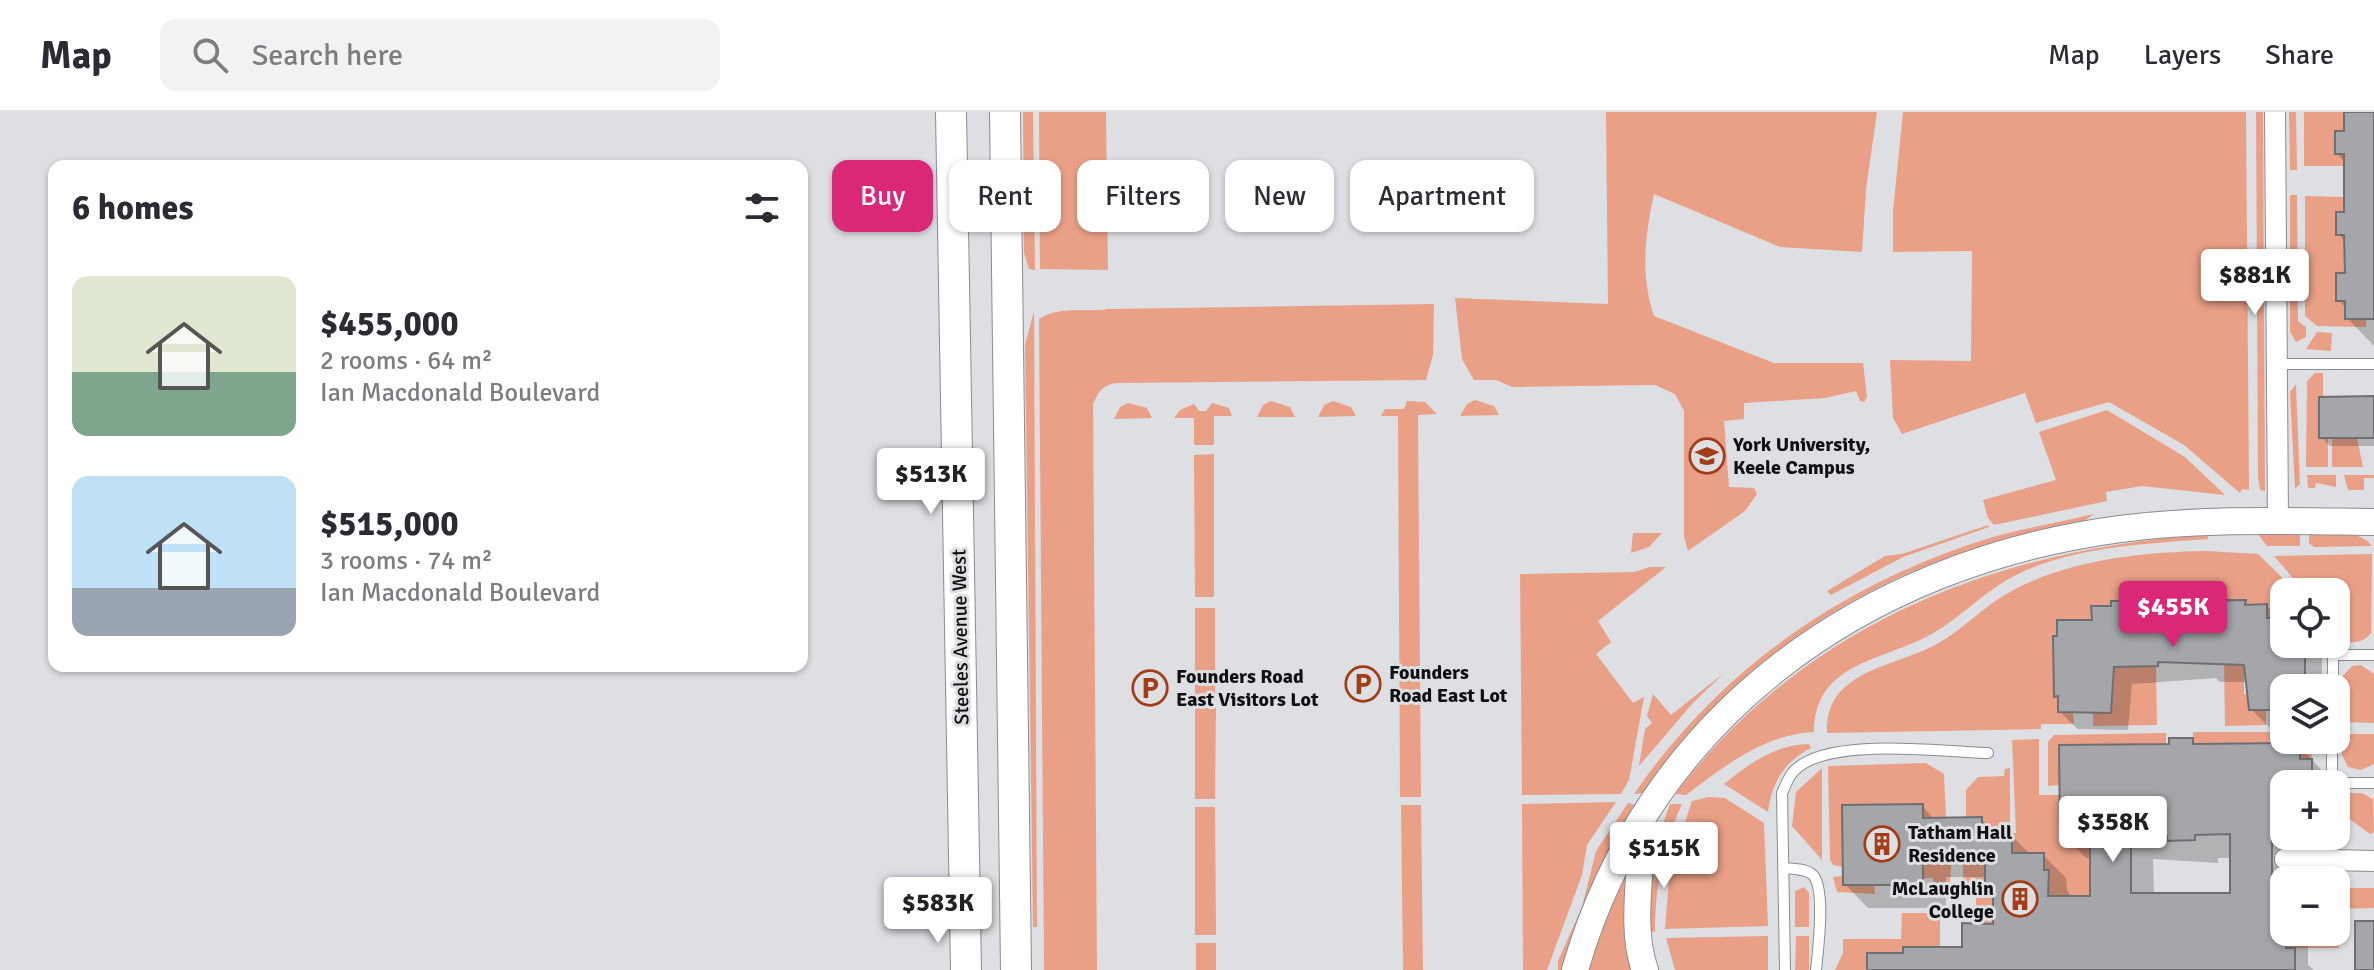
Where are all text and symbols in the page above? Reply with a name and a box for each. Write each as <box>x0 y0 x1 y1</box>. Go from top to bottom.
search box <box>160 19 720 91</box>
text: Map <box>40 32 112 79</box>
icon: search <box>188 33 232 77</box>
text: Search here <box>252 37 403 74</box>
text: Map <box>2048 38 2100 72</box>
text: Layers <box>2144 38 2221 72</box>
text: Share <box>2265 38 2334 72</box>
chip: Buy <box>832 160 933 232</box>
chip: Rent <box>949 160 1061 232</box>
chip: Filters <box>1077 160 1209 232</box>
chip: New <box>1225 160 1334 232</box>
chip: Apartment <box>1350 160 1534 232</box>
icon: filters <box>740 186 784 230</box>
text: 6 homes <box>72 187 193 229</box>
pin: $881K <box>2199 249 2311 317</box>
text: $881K <box>2219 259 2291 291</box>
text: $455,000 <box>320 303 459 345</box>
icon: home <box>136 308 232 404</box>
text: 2 rooms · 64 m² <box>320 345 493 377</box>
text: Ian Macdonald Boulevard <box>320 377 600 409</box>
place label: York University, Keele Campus <box>1732 432 1871 480</box>
school or university icon: York University, Keele Campus <box>1688 437 1726 475</box>
pin: $513K <box>875 448 987 516</box>
text: $513K <box>895 458 967 490</box>
text: $515,000 <box>320 503 459 545</box>
icon: home <box>136 508 232 604</box>
text: 3 rooms · 74 m² <box>320 545 493 577</box>
street label: Steeles Avenue West <box>946 549 975 725</box>
text: Ian Macdonald Boulevard <box>320 577 600 609</box>
map controls <box>2270 578 2350 946</box>
button: locate <box>2270 578 2350 658</box>
pin: $455K <box>2117 581 2229 649</box>
text: $455K <box>2137 591 2209 623</box>
place label: Founders Road East Lot <box>1389 660 1508 708</box>
place label: Founders Road East Visitors Lot <box>1176 664 1319 712</box>
parking icon: Founders Road East Lot <box>1344 665 1382 703</box>
parking icon: Founders Road East Visitors Lot <box>1131 669 1169 707</box>
button: layers <box>2270 674 2350 754</box>
button: + <box>2270 770 2350 850</box>
pin: $358K <box>2057 796 2169 864</box>
text: $358K <box>2077 806 2149 838</box>
place label: Tatham Hall Residence <box>1908 820 2012 868</box>
pin: $515K <box>1608 822 1720 890</box>
building icon: Tatham Hall Residence <box>1863 825 1901 863</box>
text: $515K <box>1628 832 1700 864</box>
button: − <box>2270 866 2350 946</box>
place label: McLaughlin College <box>1892 876 1994 924</box>
pin: $583K <box>882 877 994 945</box>
building icon: McLaughlin College <box>2001 880 2039 918</box>
text: $583K <box>902 887 974 919</box>

